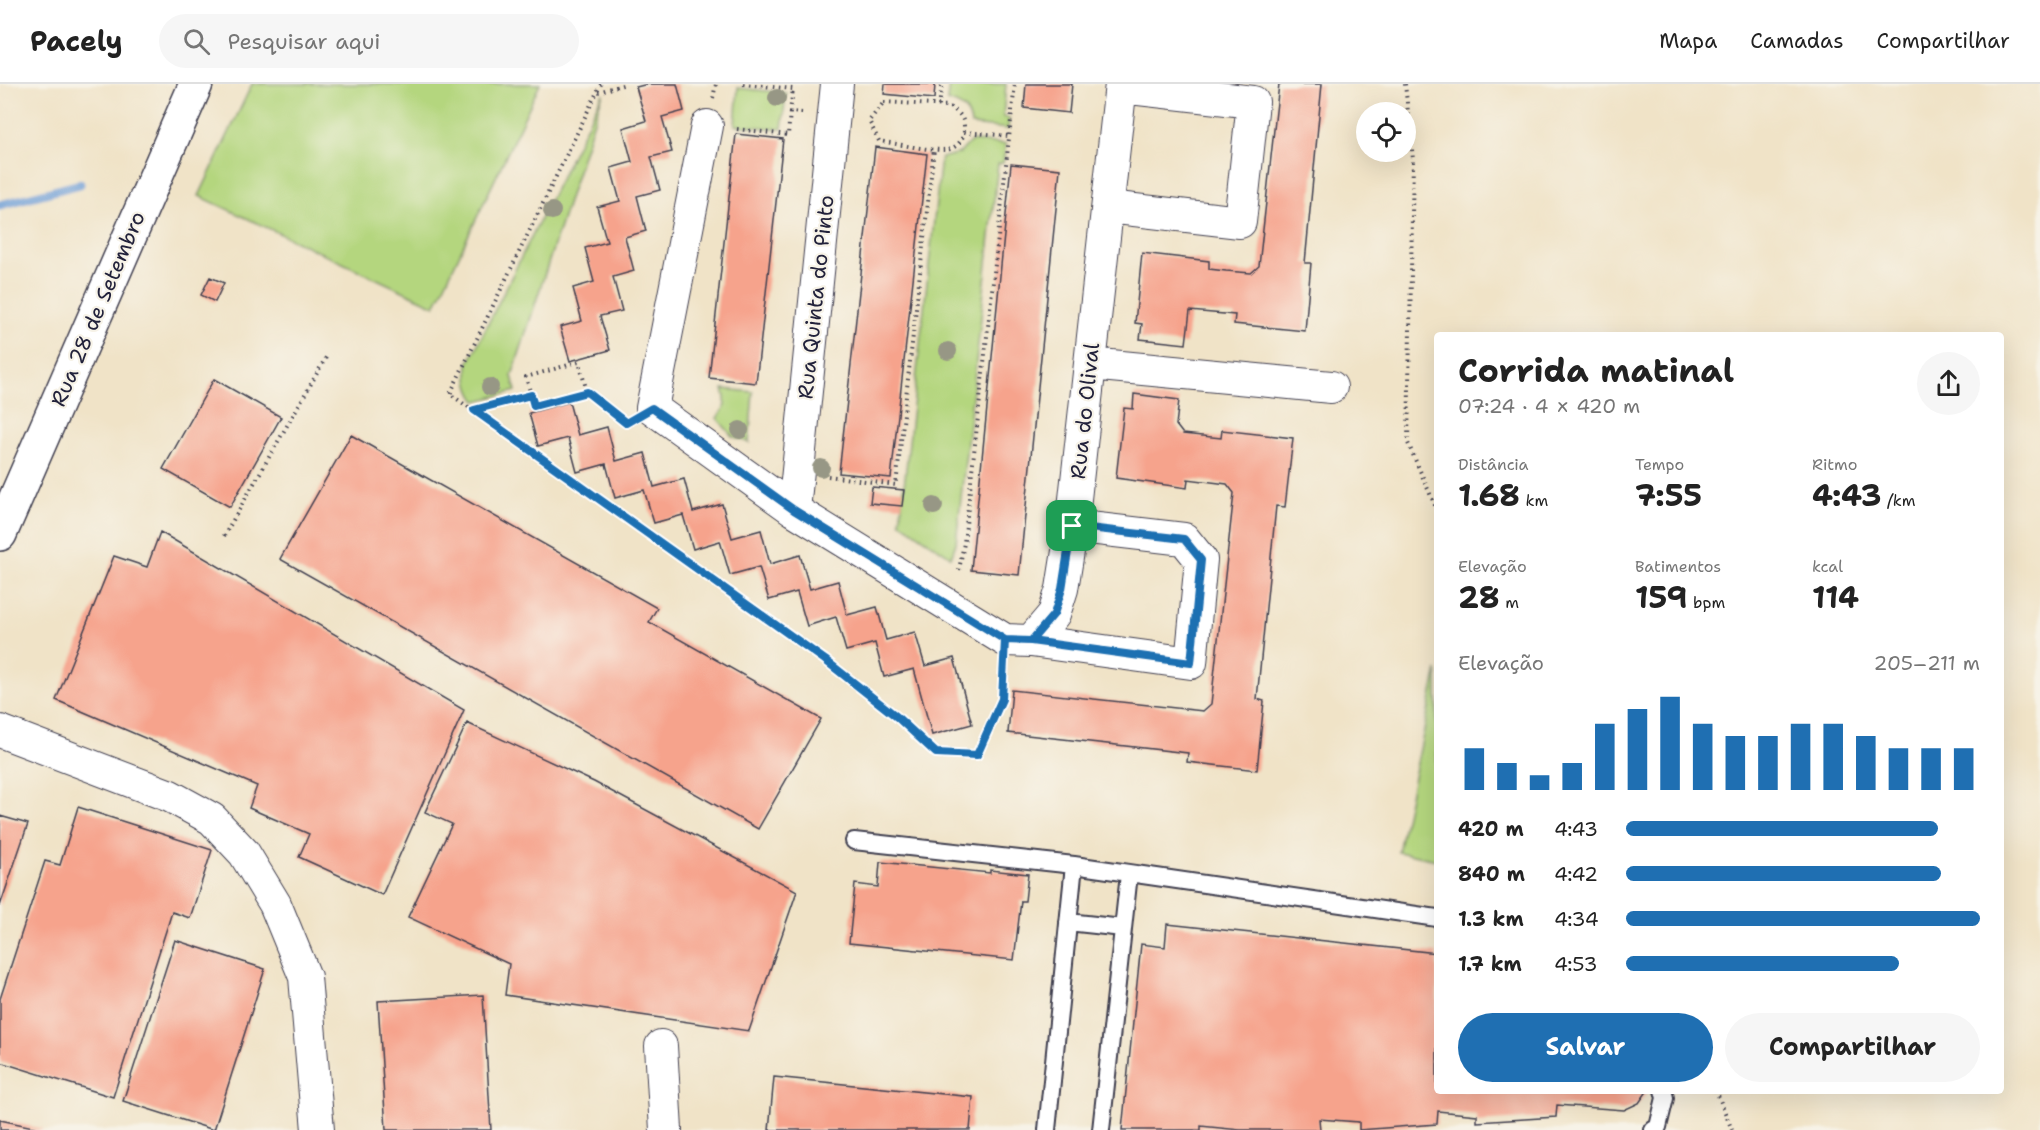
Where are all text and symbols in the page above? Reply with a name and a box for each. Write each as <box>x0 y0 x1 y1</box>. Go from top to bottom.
search box <box>159 14 579 68</box>
text: Pacely <box>30 22 123 60</box>
icon: search <box>180 25 213 58</box>
text: Pesquisar aqui <box>228 27 381 56</box>
text: Mapa <box>1659 27 1717 55</box>
text: Camadas <box>1750 27 1844 55</box>
text: Compartilhar <box>1877 27 2010 55</box>
map controls <box>1356 102 1416 162</box>
button: locate <box>1356 102 1416 162</box>
street label: Rua Quinta do Pinto <box>791 194 841 400</box>
street label: Rua 28 de Setembro <box>44 207 152 411</box>
street label: Rua do Olival <box>1064 341 1106 480</box>
text: Corrida matinal <box>1458 348 1734 393</box>
button: share <box>1917 352 1980 415</box>
text: 07:24 · 4 × 420 m <box>1458 393 1640 419</box>
text: Distância <box>1458 454 1529 475</box>
text: Tempo <box>1635 454 1684 475</box>
text: Ritmo <box>1812 454 1857 475</box>
text: 1.68 <box>1458 475 1520 516</box>
text: 7:55 <box>1635 475 1702 516</box>
text: 4:43 <box>1812 475 1881 516</box>
text: km <box>1520 490 1548 511</box>
text: /km <box>1881 490 1916 511</box>
pin <box>1046 500 1097 551</box>
icon: arrive <box>1055 509 1088 542</box>
text: Elevação <box>1458 556 1527 577</box>
text: Batimentos <box>1635 556 1721 577</box>
text: kcal <box>1812 556 1843 577</box>
text: 28 <box>1458 577 1500 618</box>
text: 159 <box>1635 577 1688 618</box>
text: 114 <box>1812 577 1859 618</box>
text: m <box>1500 592 1519 613</box>
text: bpm <box>1688 592 1725 613</box>
text: Elevação <box>1458 650 1544 676</box>
text: 205–211 m <box>1874 650 1980 676</box>
text: 420 m <box>1458 816 1524 842</box>
text: 4:43 <box>1554 816 1598 842</box>
text: 840 m <box>1458 861 1525 887</box>
text: 4:42 <box>1554 861 1598 887</box>
text: 1.3 km <box>1458 906 1524 932</box>
text: 4:34 <box>1554 906 1599 932</box>
text: 1.7 km <box>1458 951 1522 977</box>
text: 4:53 <box>1554 951 1598 977</box>
button: Salvar <box>1458 1013 1713 1082</box>
button: Compartilhar <box>1725 1013 1980 1082</box>

